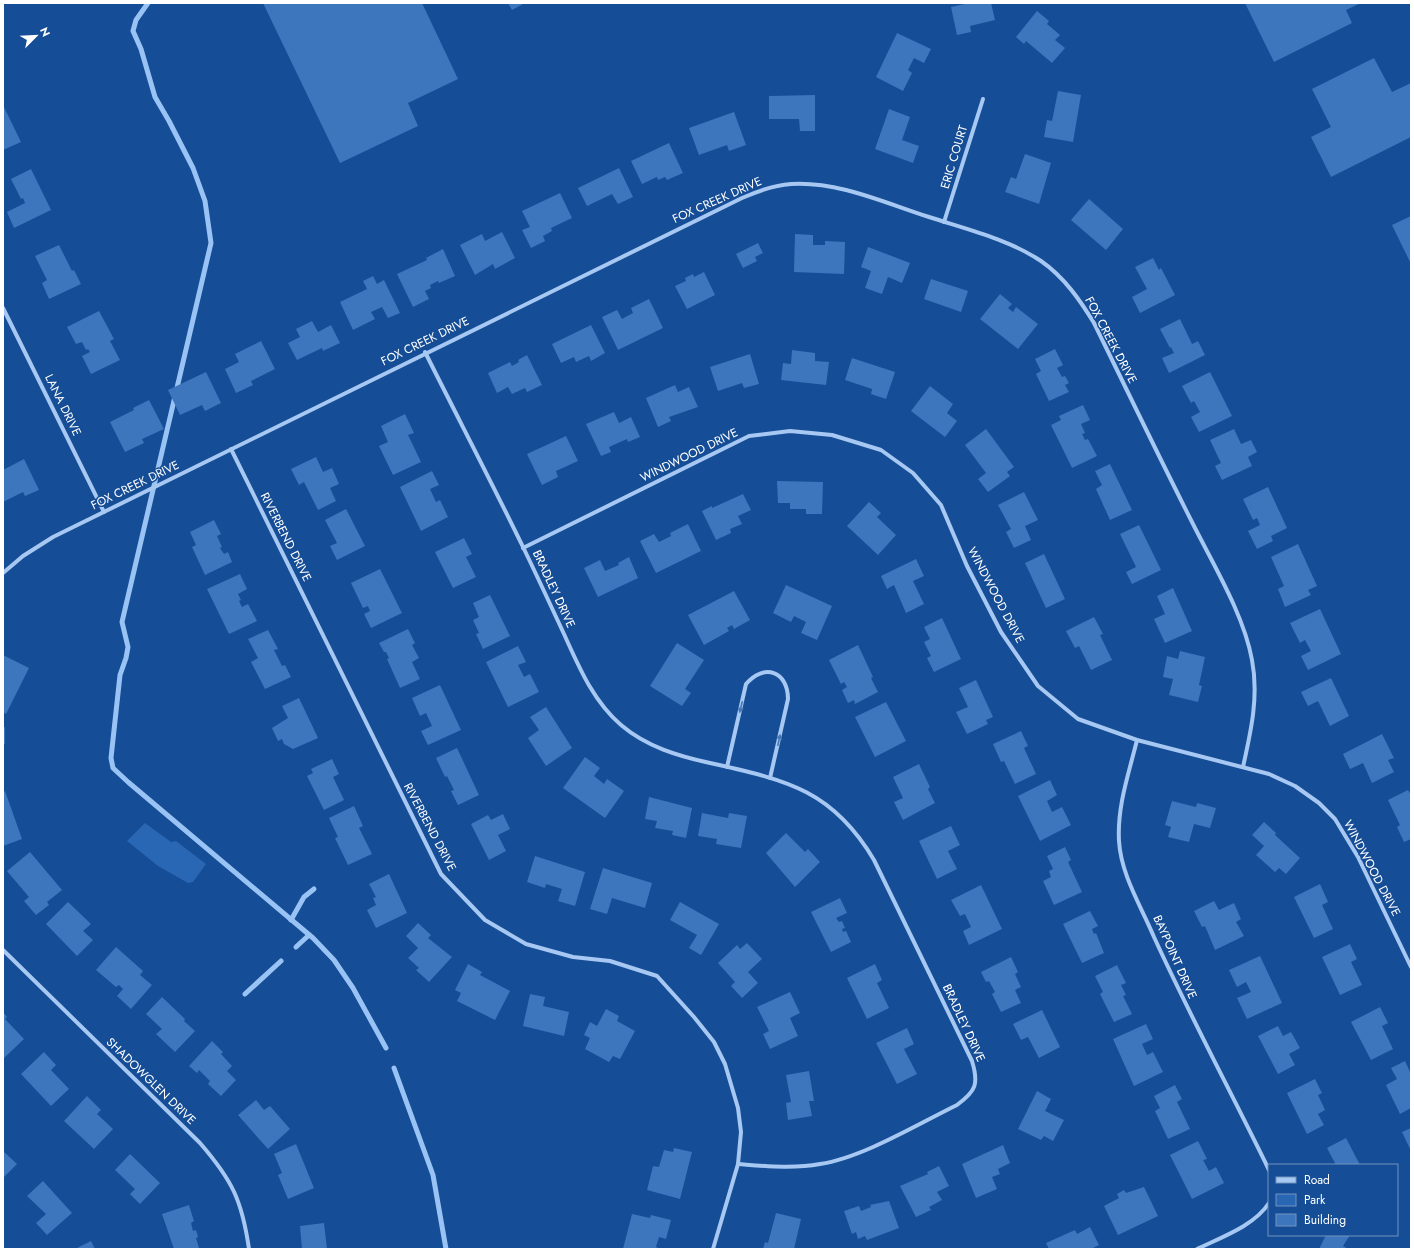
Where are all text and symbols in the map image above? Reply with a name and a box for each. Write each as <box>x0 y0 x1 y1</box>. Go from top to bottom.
north arrow <box>16 16 56 56</box>
text: N <box>36 25 54 39</box>
street label: ERIC COURT <box>936 123 972 191</box>
street label: FOX CREEK DRIVE <box>669 172 765 228</box>
street label: FOX CREEK DRIVE <box>1080 293 1142 387</box>
street label: FOX CREEK DRIVE <box>378 312 472 370</box>
street label: LANA DRIVE <box>40 371 86 439</box>
street label: WINDWOOD DRIVE <box>637 424 741 486</box>
street label: FOX CREEK DRIVE <box>88 456 182 514</box>
street label: RIVERBEND DRIVE <box>256 489 316 585</box>
street label: WINDWOOD DRIVE <box>963 544 1029 646</box>
street label: BRADLEY DRIVE <box>528 547 580 631</box>
one-way arrow <box>737 701 743 713</box>
one-way arrow <box>776 734 782 746</box>
street label: RIVERBEND DRIVE <box>399 780 461 874</box>
street label: WINDWOOD DRIVE <box>1339 817 1405 919</box>
street label: BAYPOINT DRIVE <box>1148 912 1202 1002</box>
street label: BRADLEY DRIVE <box>938 981 990 1065</box>
street label: SHADOWGLEN DRIVE <box>102 1033 200 1129</box>
legend <box>1268 1164 1398 1236</box>
text: Road <box>1304 1171 1330 1189</box>
text: Park <box>1304 1191 1326 1209</box>
text: Building <box>1304 1211 1346 1229</box>

